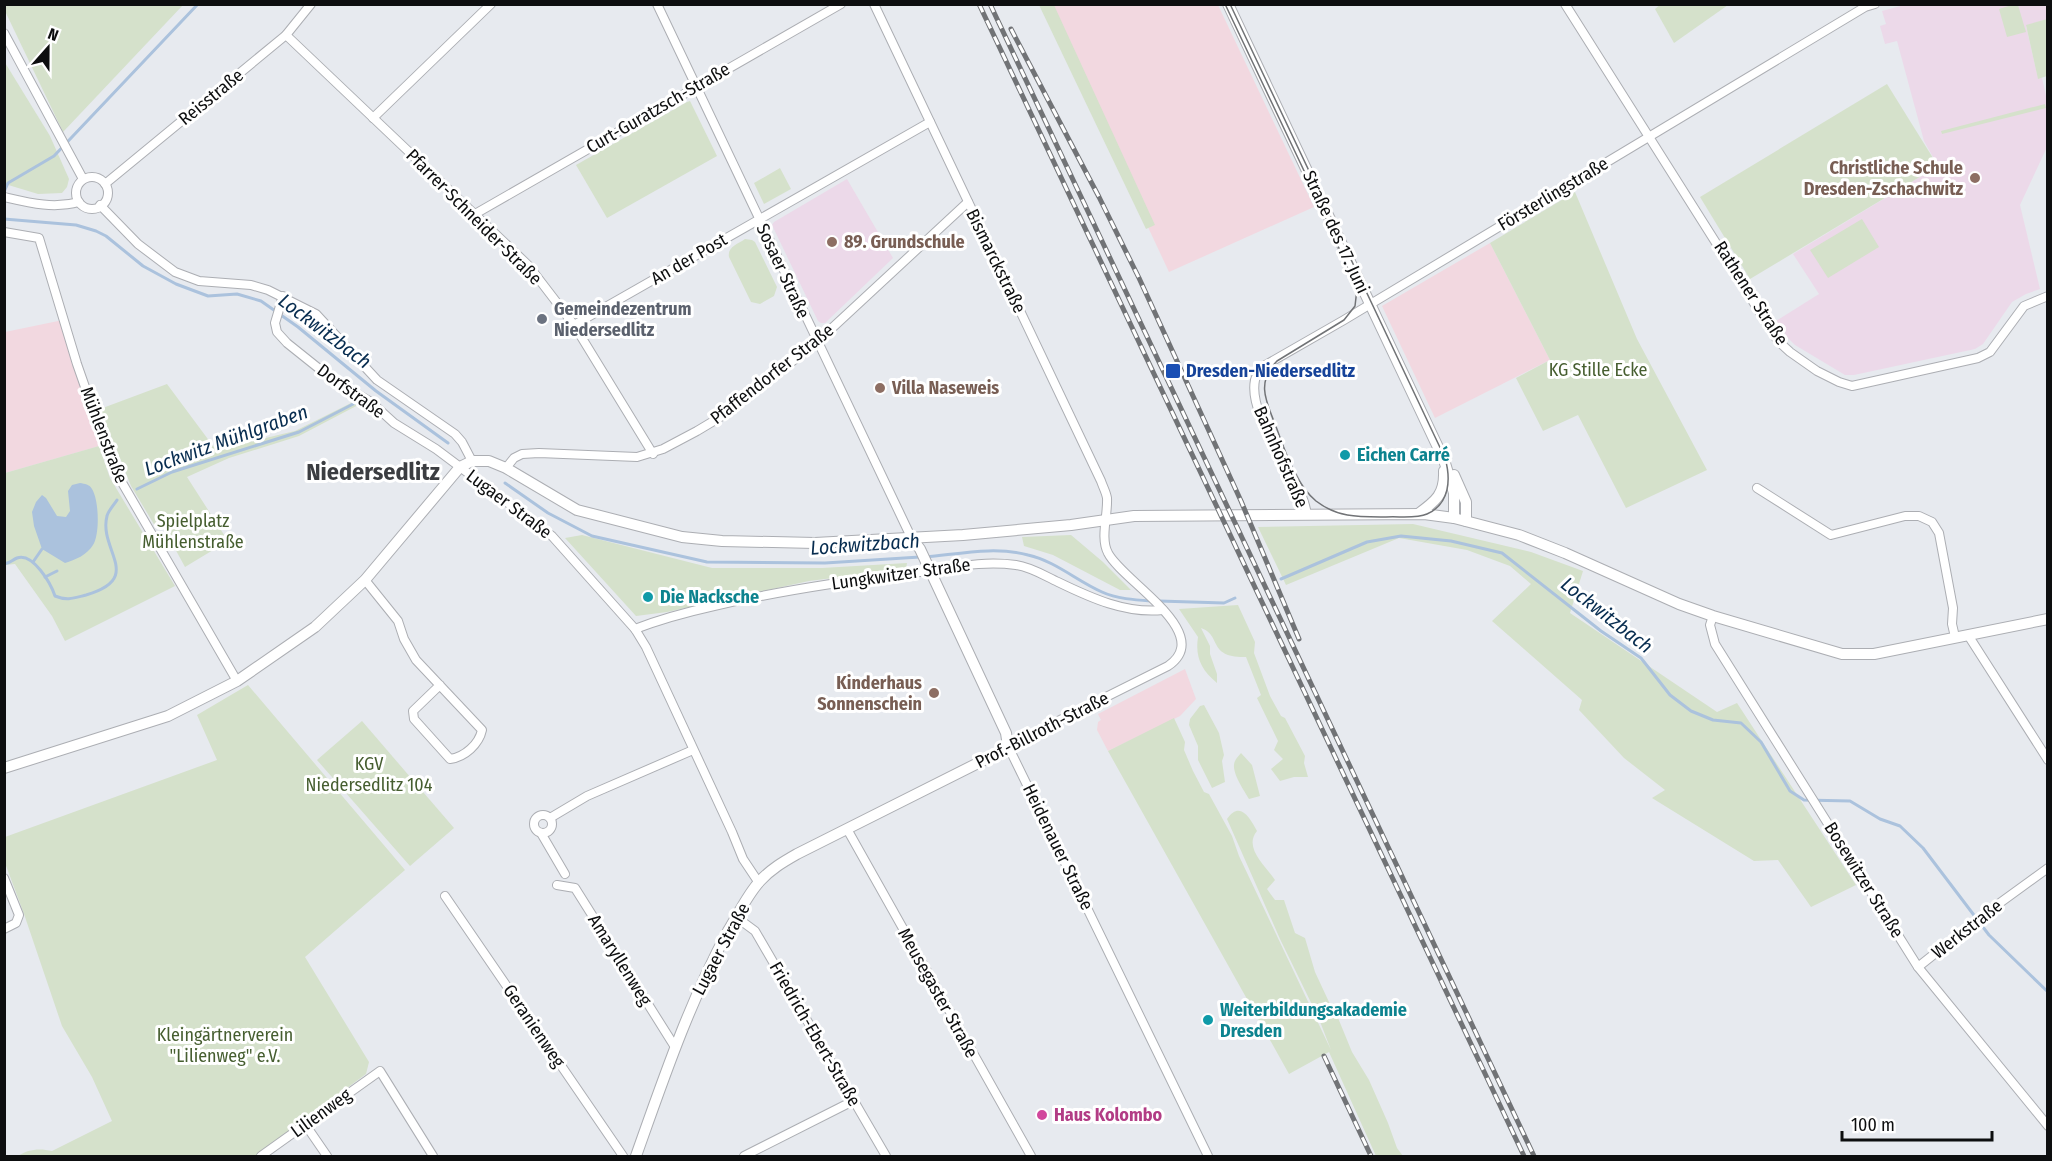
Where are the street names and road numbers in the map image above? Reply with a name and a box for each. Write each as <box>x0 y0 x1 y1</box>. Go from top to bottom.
street label: Curt-Guratzsch-Straße <box>582 58 734 158</box>
street label: Reisstraße <box>174 64 248 130</box>
street label: Pfarrer-Schneider-Straße <box>402 145 547 290</box>
street label: Försterlingstraße <box>1494 152 1612 236</box>
street label: Straße des 17. Juni <box>1298 167 1374 297</box>
street label: Bismarckstraße <box>961 205 1031 317</box>
street label: Sosaer Straße <box>751 220 815 322</box>
street label: An der Post <box>647 228 731 290</box>
street label: Rathener Straße <box>1709 237 1793 349</box>
street label: Pfaffendorfer Straße <box>706 319 838 429</box>
street label: Dorfstraße <box>313 359 389 423</box>
street label: Mühlenstraße <box>76 384 132 486</box>
street label: Bahnhofstraße <box>1249 403 1313 511</box>
street label: Lugaer Straße <box>462 465 556 543</box>
street label: Lungkwitzer Straße <box>830 553 972 595</box>
street label: Prof.-Billroth-Straße <box>972 687 1112 773</box>
street label: Heidenauer Straße <box>1018 780 1098 914</box>
street label: Bosewitzer Straße <box>1820 818 1908 942</box>
street label: Werkstraße <box>1927 895 2007 963</box>
street label: Lugaer Straße <box>687 899 755 999</box>
street label: Amaryllenweg <box>583 910 657 1010</box>
street label: Meusegaster Straße <box>893 924 983 1062</box>
street label: Friedrich-Ebert-Straße <box>765 958 865 1110</box>
street label: Geranienweg <box>498 980 570 1072</box>
street label: Lilienweg <box>286 1083 356 1142</box>

